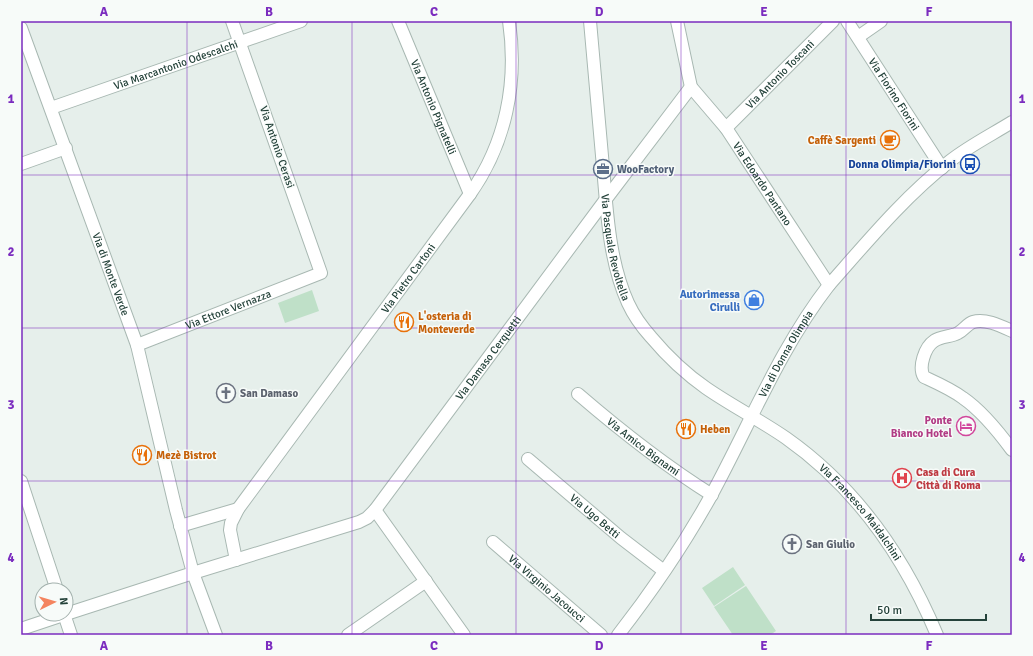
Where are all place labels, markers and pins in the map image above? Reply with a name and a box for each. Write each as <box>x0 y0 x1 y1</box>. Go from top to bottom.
cafe icon: Caffè Sargenti <box>879 129 901 151</box>
place label: Caffè Sargenti <box>808 134 876 147</box>
bus stop icon: Donna Olimpia/Fiorini <box>959 153 981 175</box>
office icon: WooFactory <box>592 158 614 180</box>
place label: Donna Olimpia/Fiorini <box>848 158 956 171</box>
place label: WooFactory <box>617 163 675 176</box>
place label: Autorimessa Cirulli <box>680 288 740 314</box>
shop icon: Autorimessa Cirulli <box>743 289 765 311</box>
place label: L'osteria di Monteverde <box>418 310 475 336</box>
restaurant icon: L'osteria di Monteverde <box>393 311 415 333</box>
church icon: San Damaso <box>215 382 237 404</box>
place label: San Damaso <box>240 387 298 400</box>
place label: Ponte Bianco Hotel <box>891 414 953 440</box>
hotel icon: Ponte Bianco Hotel <box>955 415 977 437</box>
restaurant icon: Heben <box>675 418 697 440</box>
place label: Heben <box>700 423 730 436</box>
restaurant icon: Mezè Bistrot <box>131 444 153 466</box>
place label: Mezè Bistrot <box>156 449 216 462</box>
place label: Casa di Cura Città di Roma <box>916 466 981 492</box>
hospital icon: Casa di Cura Città di Roma <box>891 467 913 489</box>
church icon: San Giulio <box>781 533 803 555</box>
place label: San Giulio <box>806 538 855 551</box>

